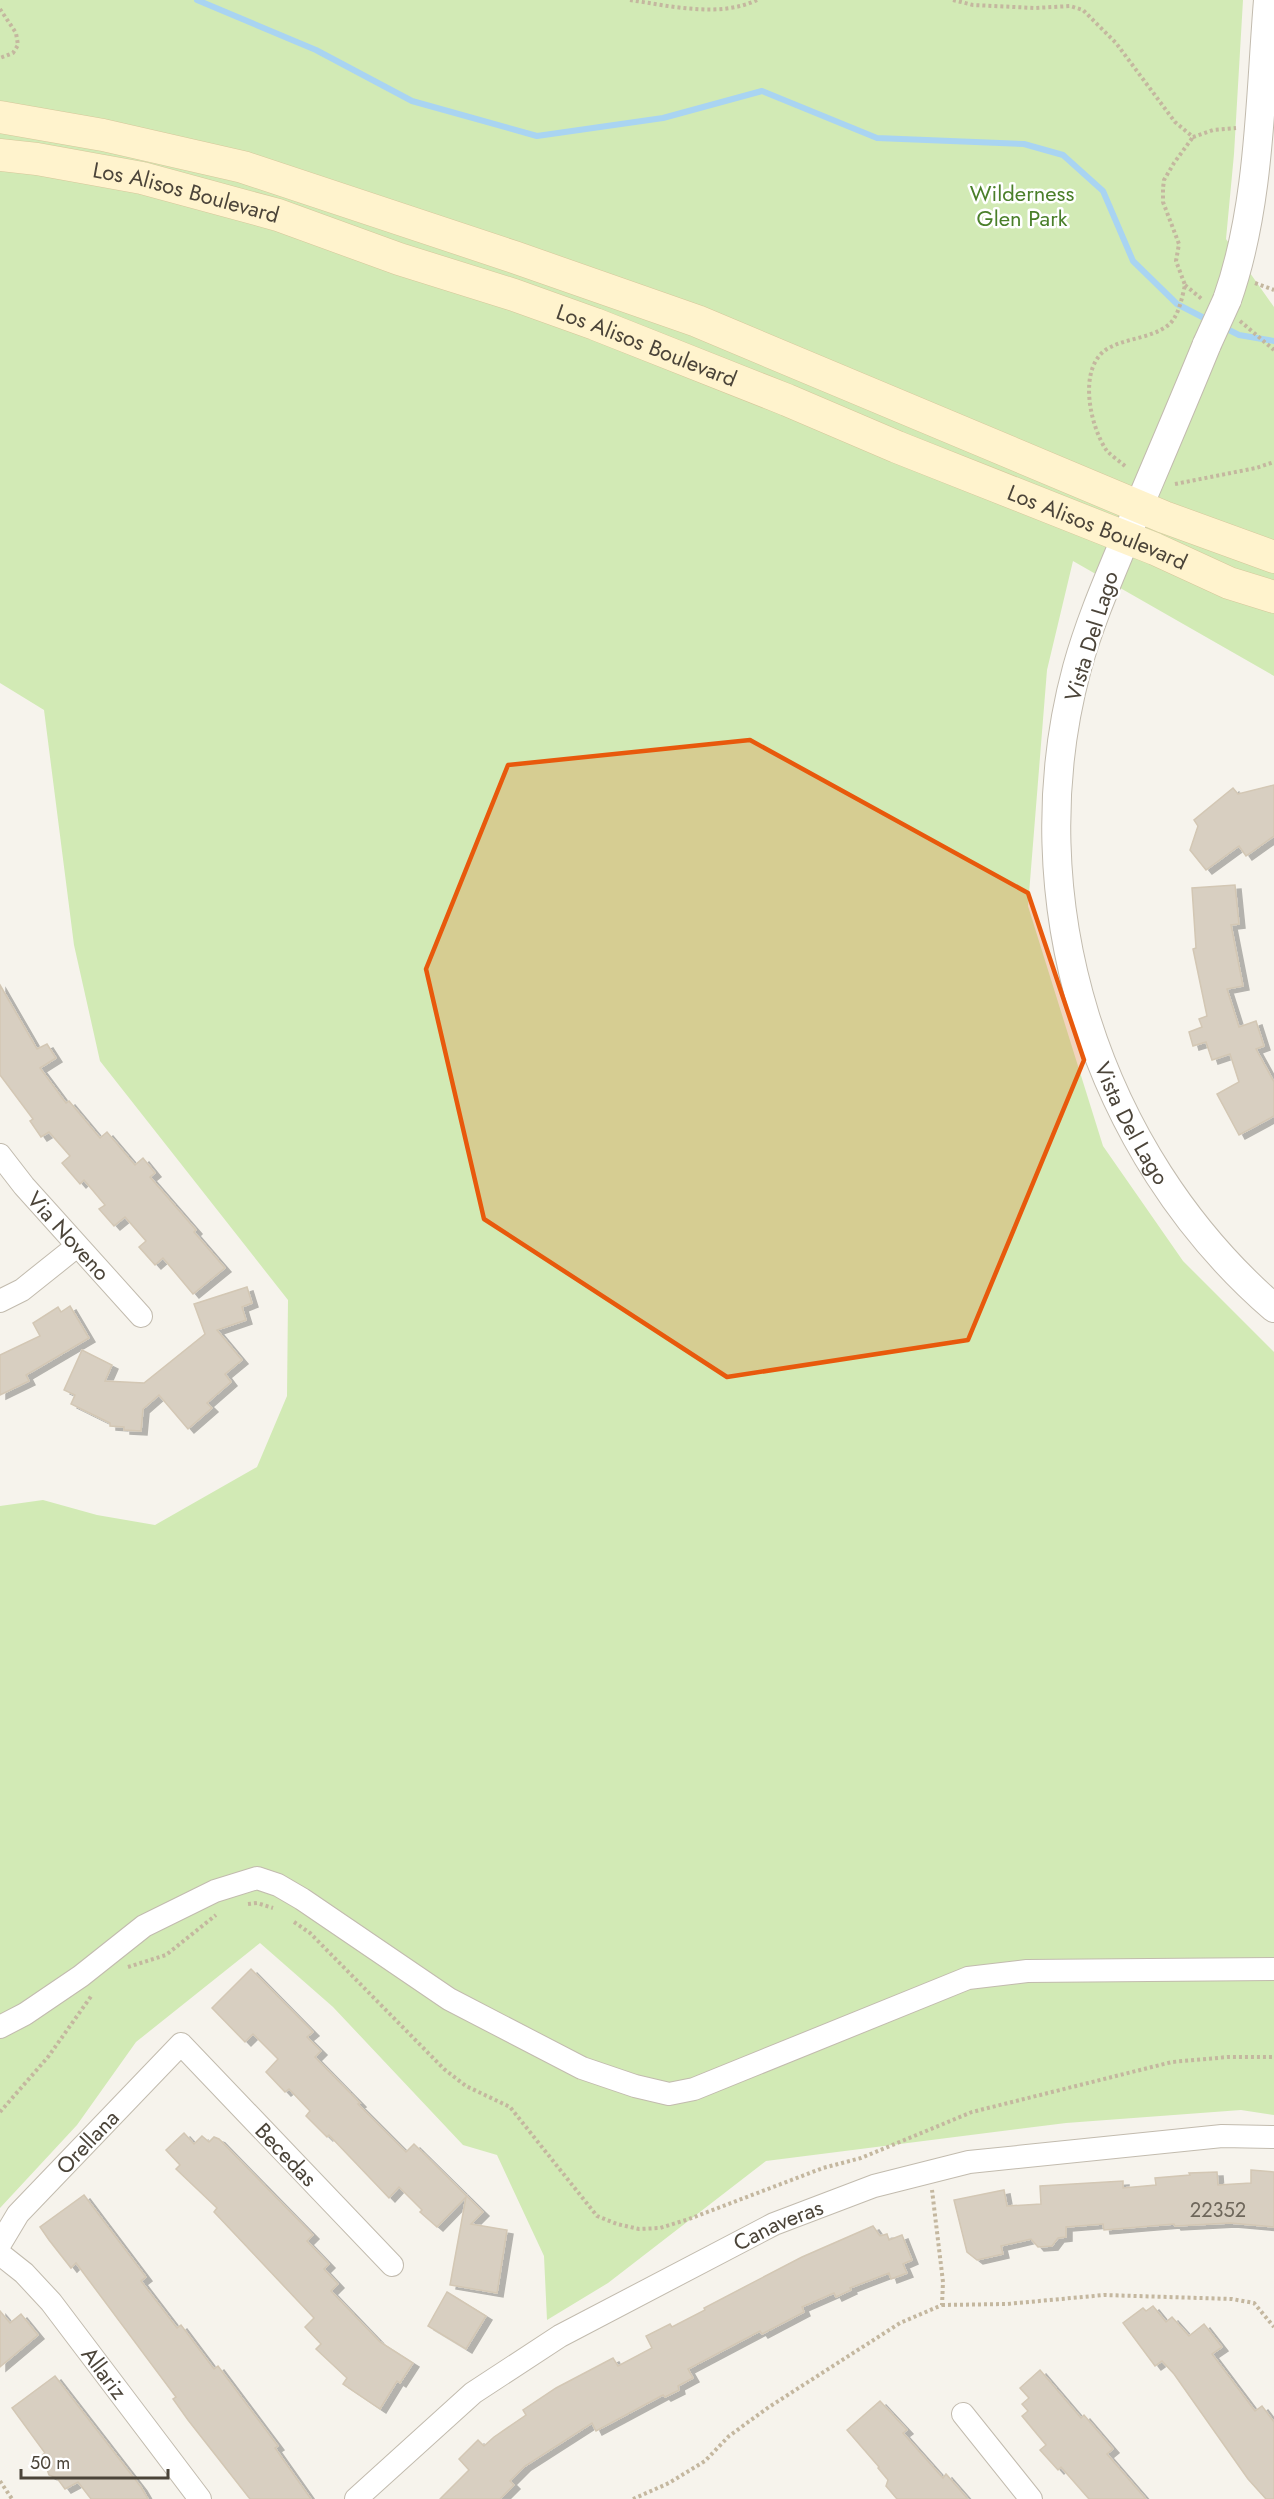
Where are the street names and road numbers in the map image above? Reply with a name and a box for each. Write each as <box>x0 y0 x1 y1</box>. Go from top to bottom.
street label: Los Alisos Boulevard <box>90 153 283 231</box>
street label: Los Alisos Boulevard <box>552 295 742 395</box>
street label: Los Alisos Boulevard <box>1003 476 1193 578</box>
street label: Vista Del Lago <box>1056 567 1126 705</box>
street label: Vista Del Lago <box>1087 1057 1177 1191</box>
street label: Via Noveno <box>20 1184 118 1287</box>
street label: Orellana <box>48 2102 126 2181</box>
street label: Becedas <box>248 2115 325 2193</box>
street label: Canaveras <box>727 2191 828 2259</box>
street label: Allariz <box>74 2340 135 2406</box>

